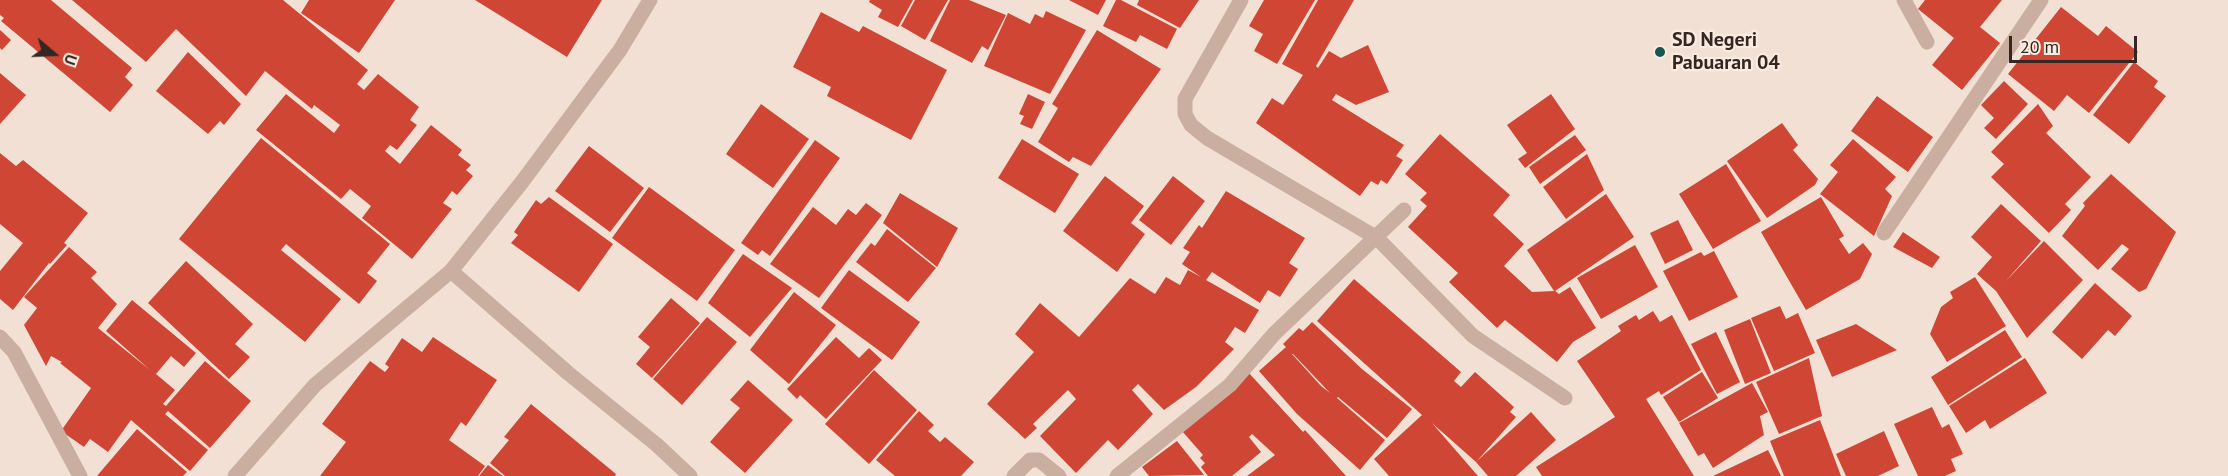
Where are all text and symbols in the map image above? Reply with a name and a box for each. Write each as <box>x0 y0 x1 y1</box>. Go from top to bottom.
north arrow <box>24 24 84 84</box>
scale bar <box>2012 24 2140 62</box>
place label: SD Negeri Pabuaran 04 <box>1672 28 1780 75</box>
text: 20 m <box>2020 35 2059 58</box>
marker: SD Negeri Pabuaran 04 <box>1653 45 1667 59</box>
text: U <box>60 52 82 68</box>

